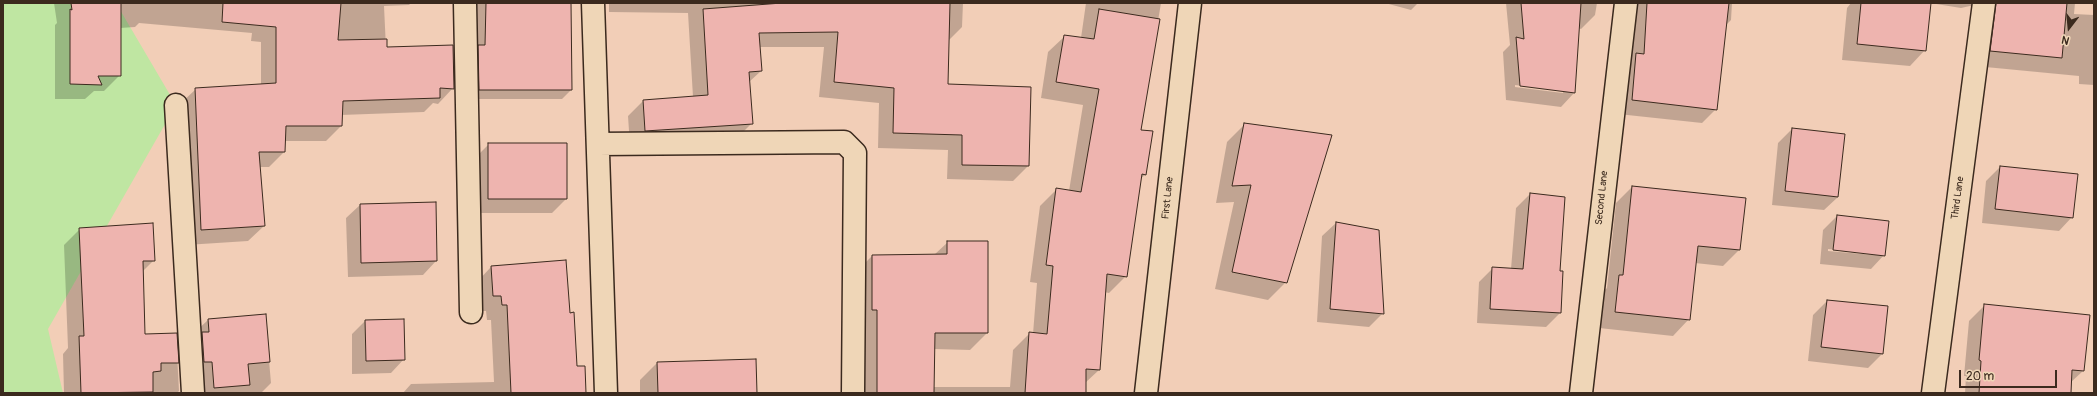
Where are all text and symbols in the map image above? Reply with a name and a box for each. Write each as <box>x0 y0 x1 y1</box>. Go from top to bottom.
north arrow <box>2049 8 2089 48</box>
text: N <box>2060 33 2071 47</box>
street label: Second Lane <box>1593 170 1611 226</box>
street label: First Lane <box>1160 176 1176 220</box>
street label: Third Lane <box>1949 176 1967 220</box>
scale bar <box>1961 362 2059 388</box>
text: 20 m <box>1966 369 1994 384</box>

